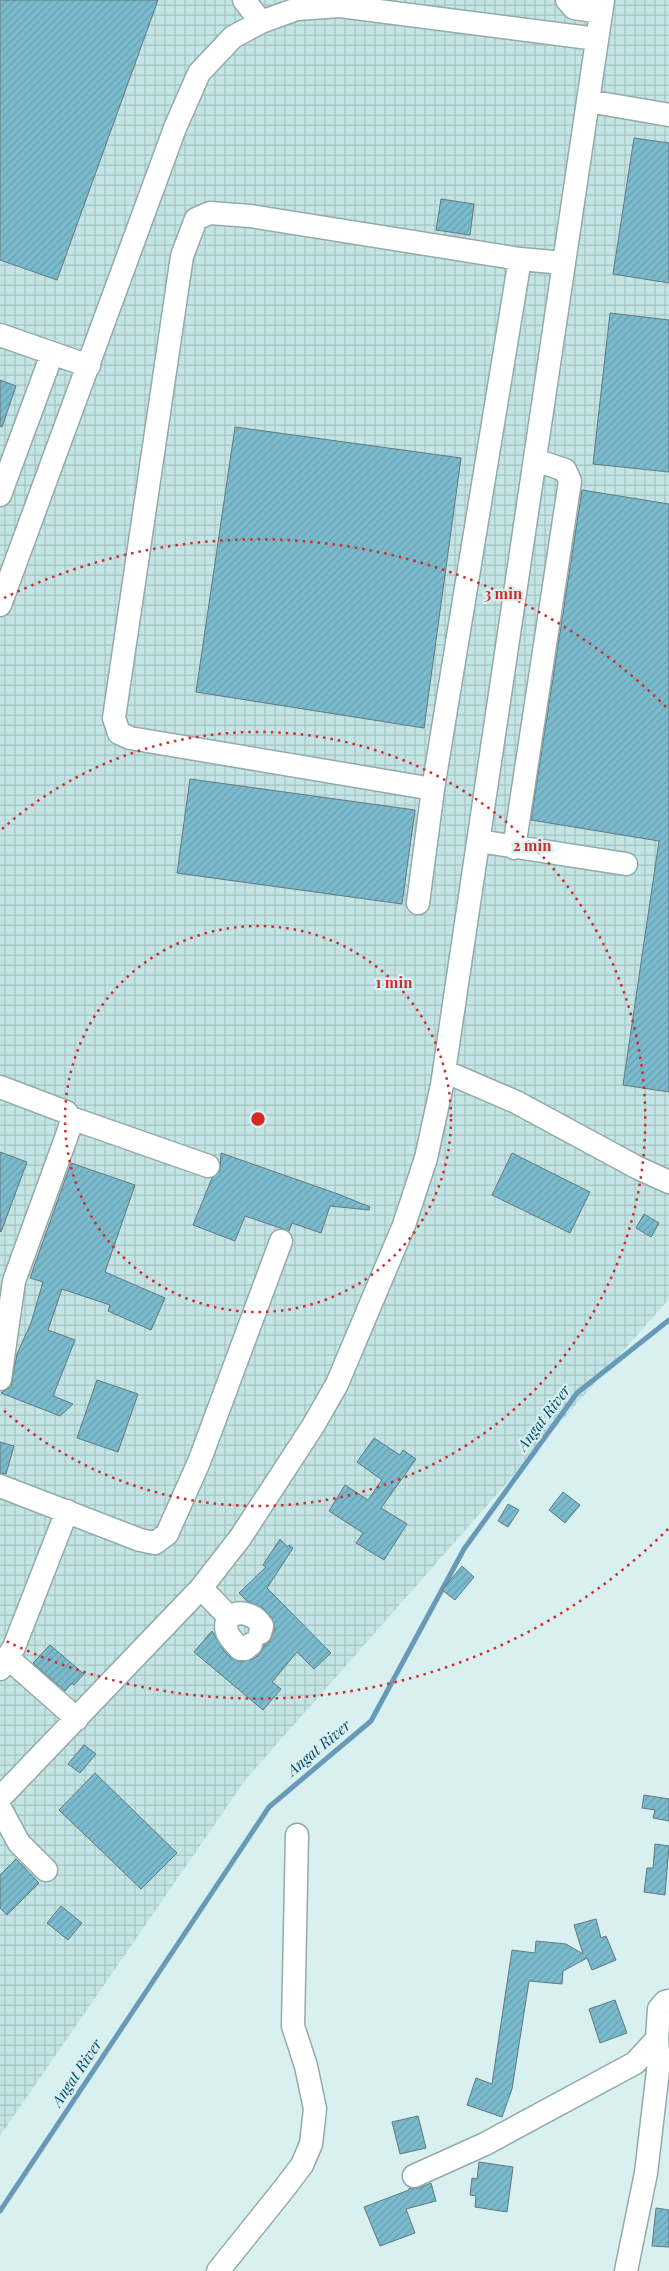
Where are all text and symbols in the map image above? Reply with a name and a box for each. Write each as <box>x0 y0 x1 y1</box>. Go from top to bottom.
text: 3 min <box>484 583 523 603</box>
text: 2 min <box>513 835 552 855</box>
text: 1 min <box>376 972 413 992</box>
centre of rings <box>249 1110 267 1128</box>
water label: Angat River <box>511 1380 575 1456</box>
water label: Angat River <box>281 1714 355 1781</box>
water label: Angat River <box>45 2034 106 2112</box>

